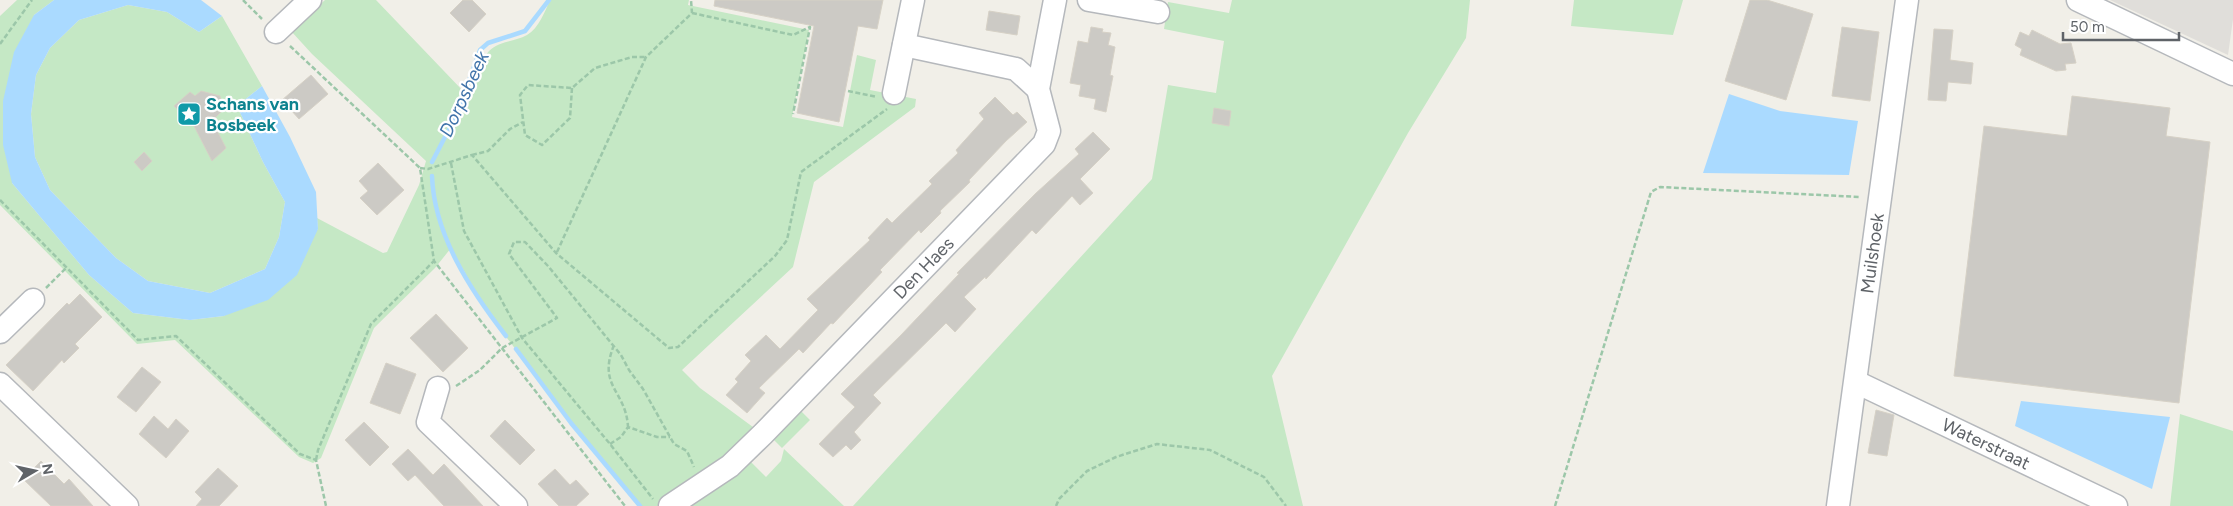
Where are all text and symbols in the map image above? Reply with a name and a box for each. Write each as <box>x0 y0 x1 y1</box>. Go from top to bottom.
scale bar <box>2063 10 2179 42</box>
text: 50 m <box>2070 18 2105 36</box>
water label: Dorpsbeek <box>434 47 494 141</box>
place label: Schans van Bosbeek <box>206 93 299 136</box>
place icon: Schans van Bosbeek <box>176 101 202 127</box>
street label: Muilshoek <box>1856 212 1889 295</box>
street label: Den Haes <box>889 233 959 304</box>
street label: Waterstraat <box>1938 414 2034 474</box>
north arrow <box>10 446 60 496</box>
text: N <box>38 462 57 476</box>

